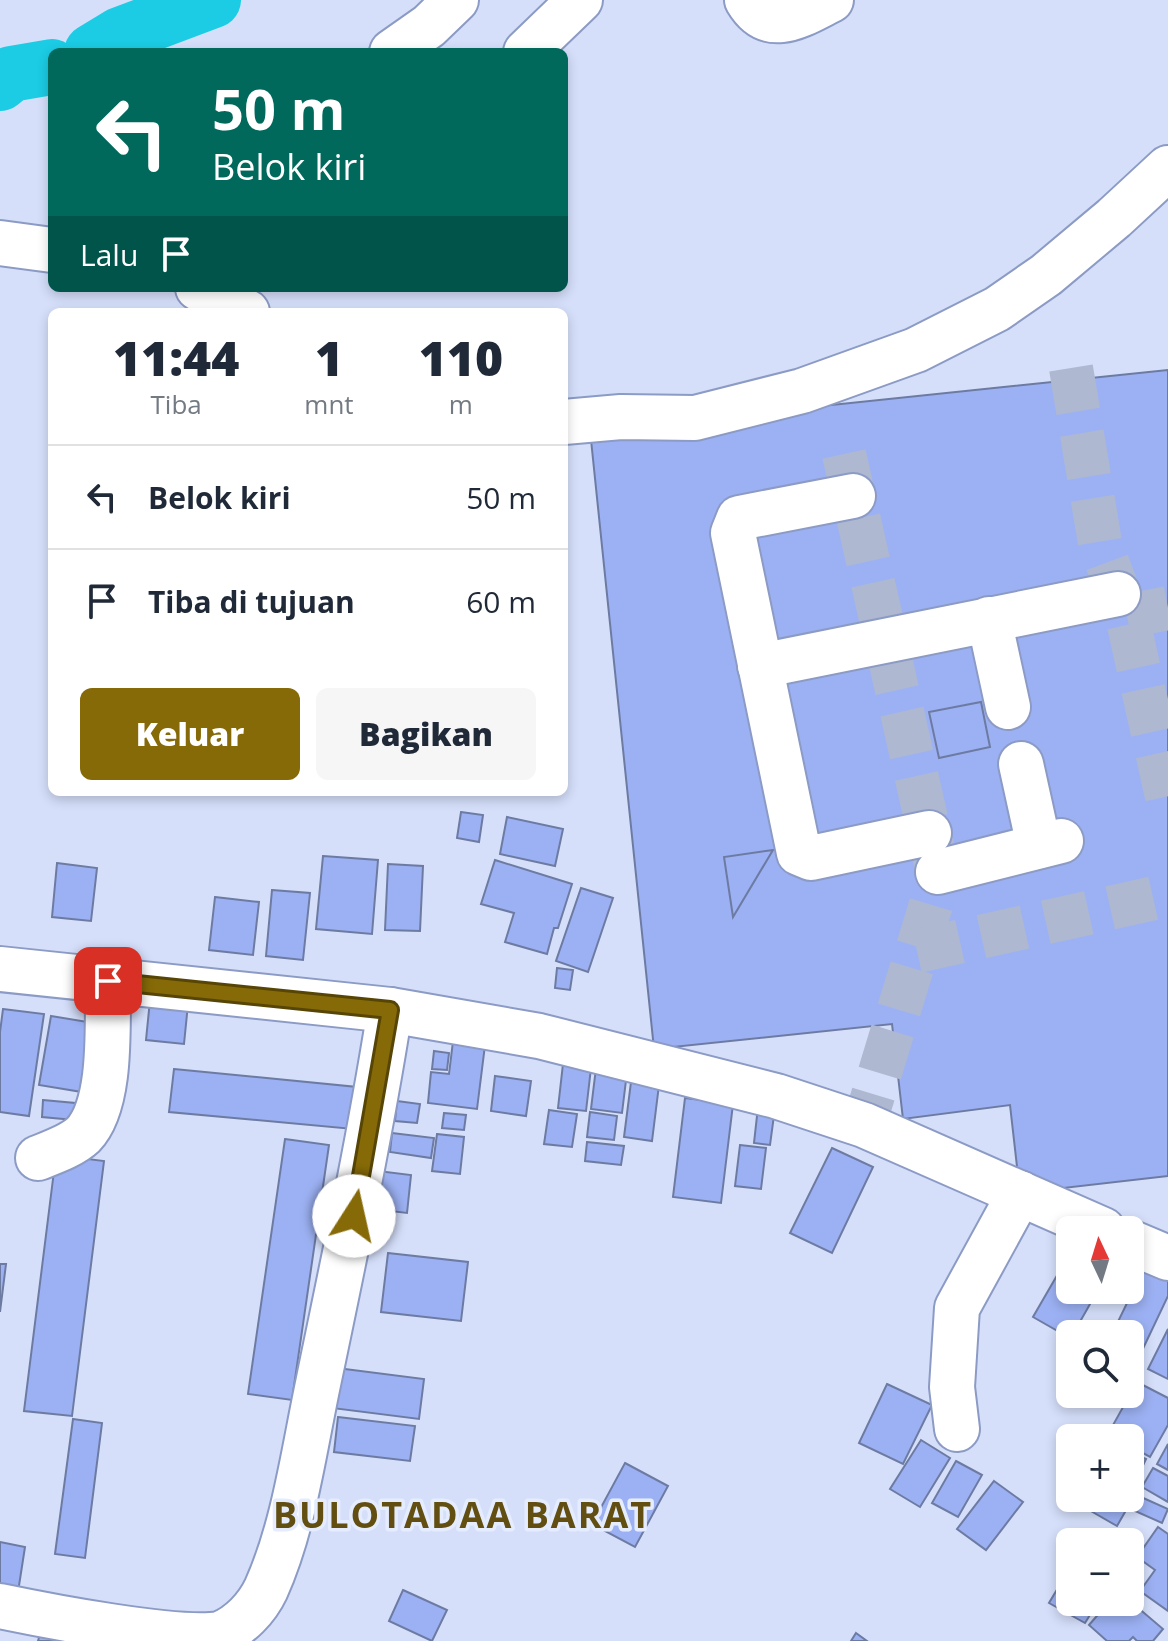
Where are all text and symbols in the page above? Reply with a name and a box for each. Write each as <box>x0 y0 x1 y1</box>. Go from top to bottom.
text: 50 m <box>212 70 346 146</box>
icon: left <box>80 80 184 184</box>
text: Belok kiri <box>212 142 366 191</box>
icon: arrive <box>154 232 198 276</box>
text: Lalu <box>80 234 138 275</box>
text: 11:44 <box>113 325 239 390</box>
text: 1 <box>315 325 343 390</box>
text: 110 <box>419 325 503 390</box>
text: Tiba <box>151 386 202 422</box>
text: mnt <box>304 386 354 422</box>
text: m <box>449 386 473 422</box>
icon: left <box>80 475 124 519</box>
text: Belok kiri <box>148 477 291 518</box>
text: 50 m <box>466 477 536 518</box>
icon: arrive <box>80 579 124 623</box>
text: Tiba di tujuan <box>148 581 355 622</box>
text: 60 m <box>466 581 536 622</box>
button: Keluar <box>80 688 300 780</box>
button: Bagikan <box>316 688 536 780</box>
pin <box>74 947 142 1015</box>
icon: arrive <box>86 959 130 1003</box>
position arrow <box>312 1174 396 1258</box>
north arrow <box>1056 1216 1144 1304</box>
map controls <box>1056 1216 1144 1616</box>
button: search <box>1056 1320 1144 1408</box>
button: + <box>1056 1424 1144 1512</box>
district label: BULOTADAA BARAT <box>273 1490 653 1539</box>
button: − <box>1056 1528 1144 1616</box>

